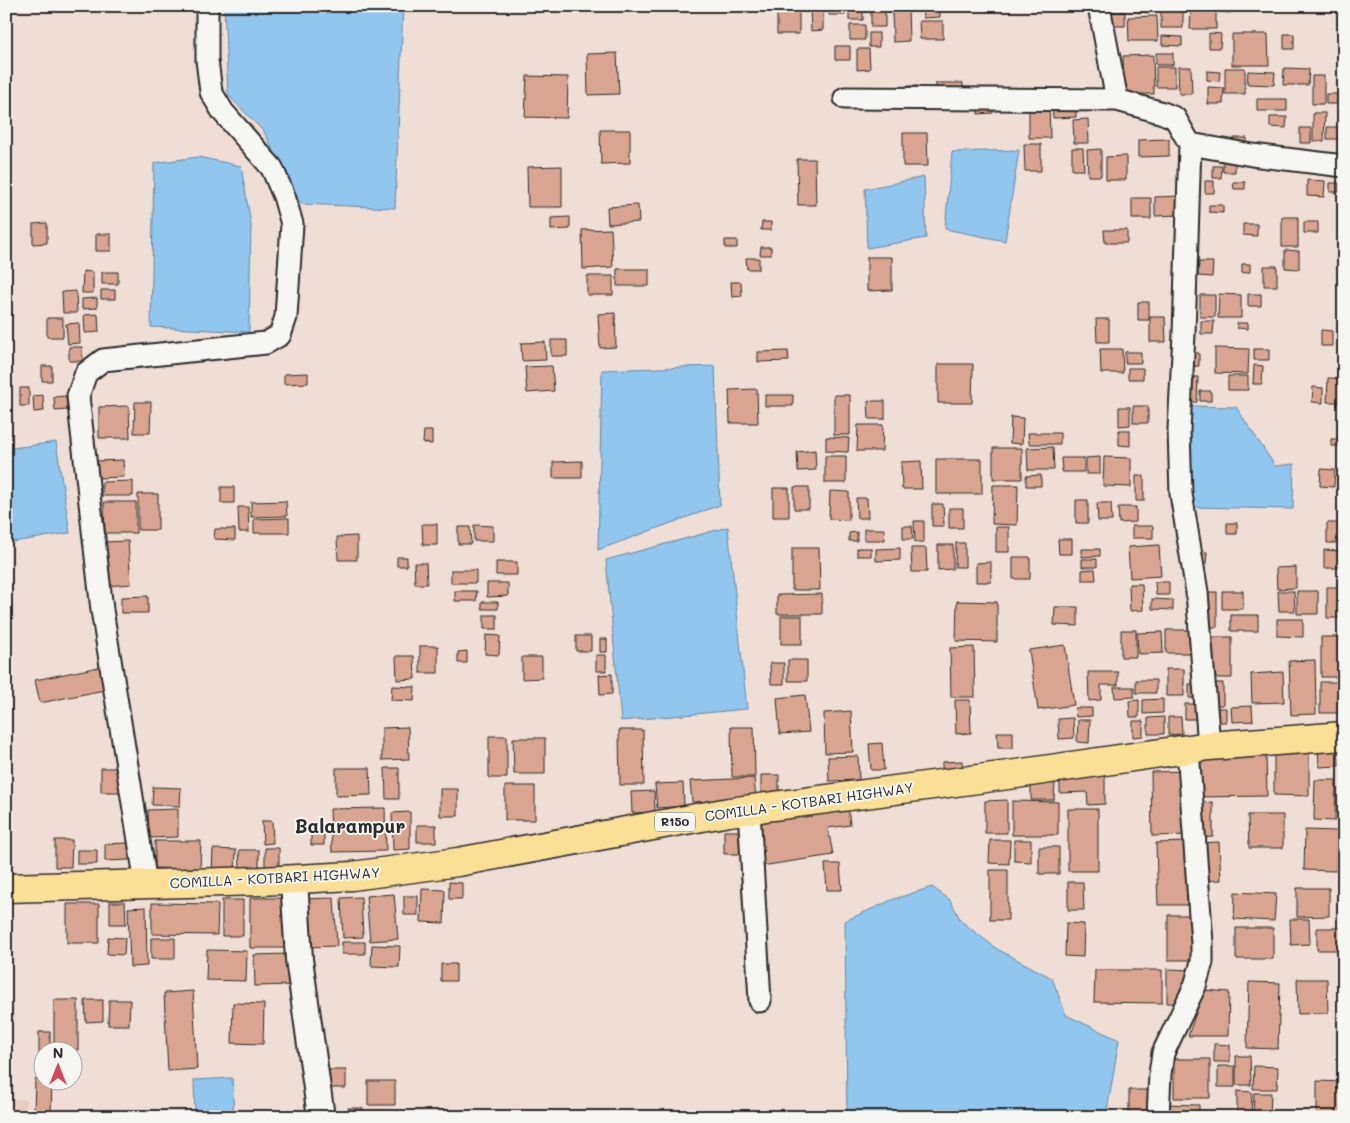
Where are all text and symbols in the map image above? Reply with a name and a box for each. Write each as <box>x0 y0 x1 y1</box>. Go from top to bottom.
street label: COMILLA - KOTBARI HIGHWAY <box>703 777 915 826</box>
road number: R150 <box>655 812 695 832</box>
district label: Balarampur <box>295 813 405 838</box>
street label: COMILLA - KOTBARI HIGHWAY <box>169 863 381 892</box>
north arrow <box>32 1040 82 1090</box>
text: N <box>53 1043 63 1062</box>

